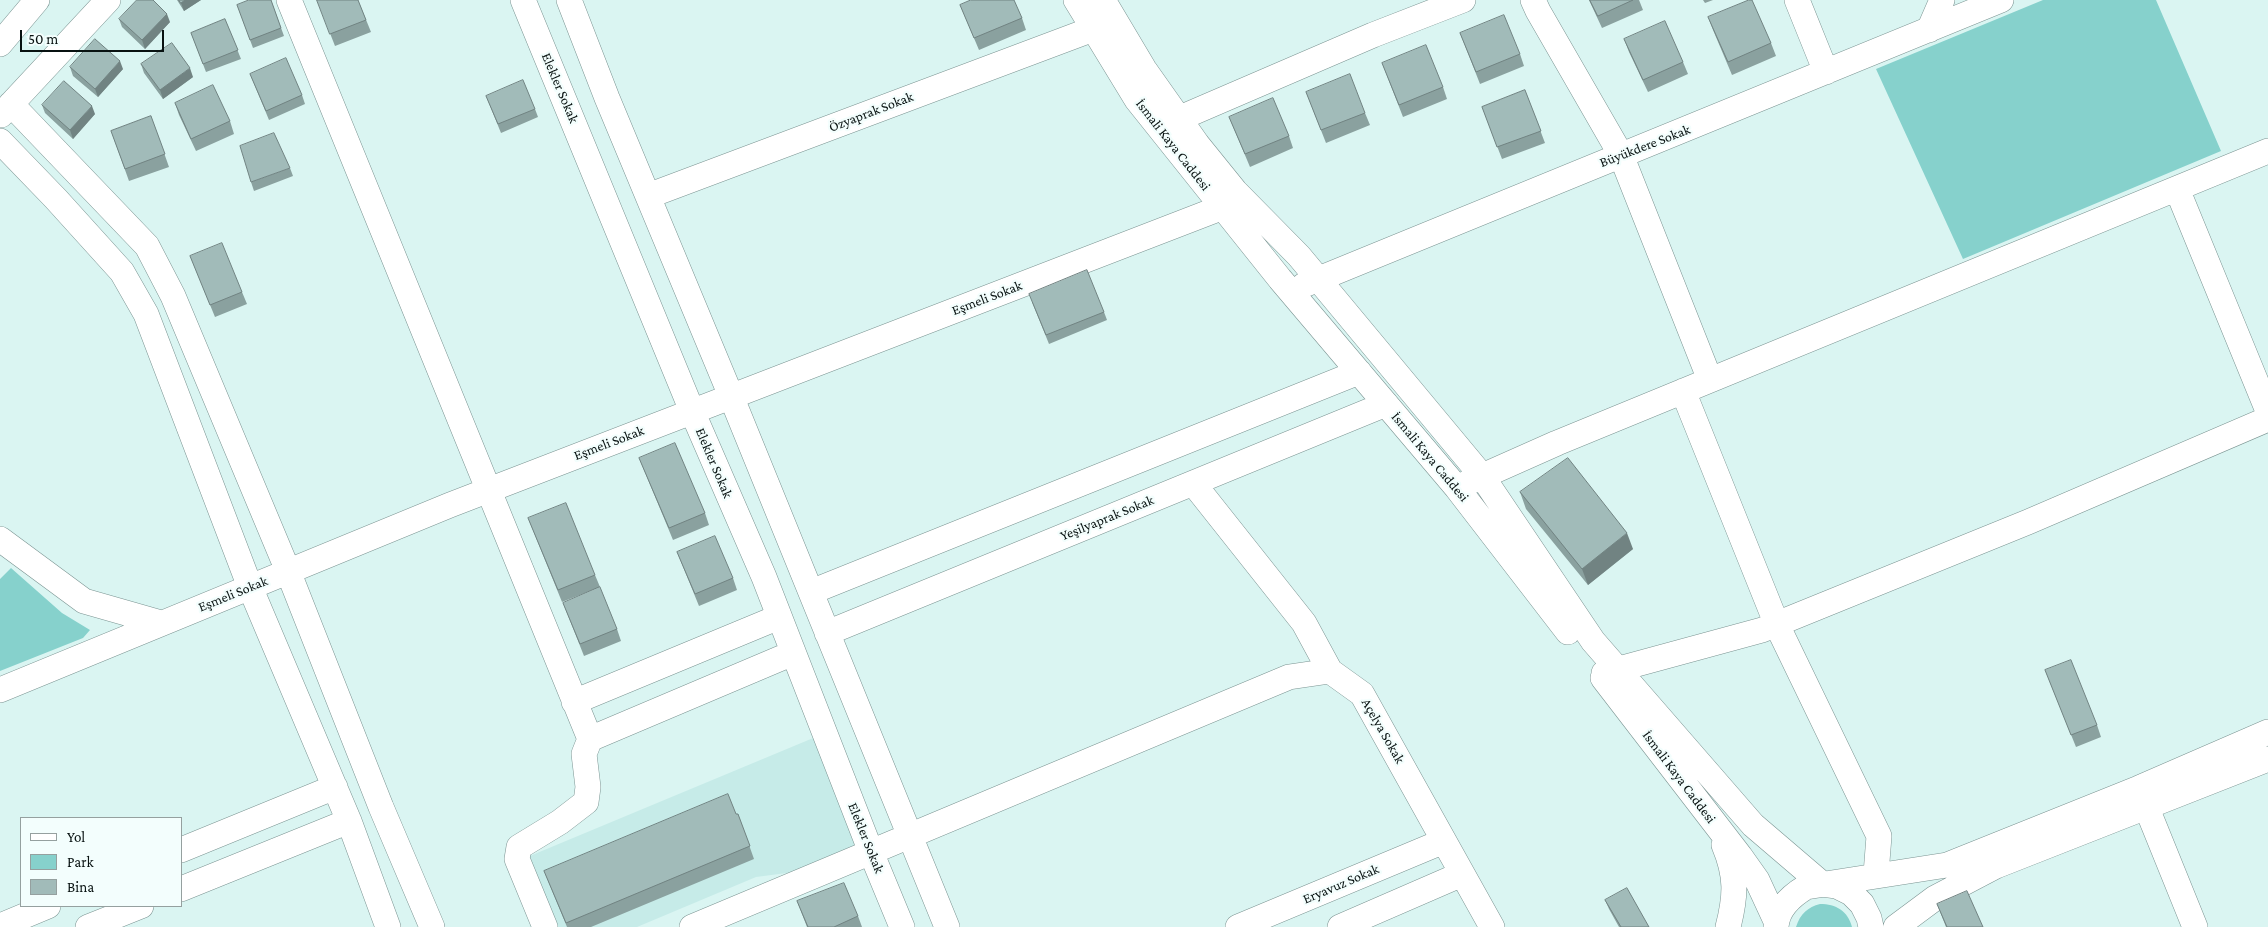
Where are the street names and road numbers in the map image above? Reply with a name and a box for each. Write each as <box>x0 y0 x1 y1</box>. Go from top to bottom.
street label: Elekler Sokak <box>538 50 582 126</box>
street label: Özyaprak Sokak <box>826 88 916 136</box>
street label: İsmali Kaya Caddesi <box>1132 96 1214 194</box>
street label: Büyükdere Sokak <box>1597 121 1693 171</box>
street label: Eşmeli Sokak <box>950 277 1024 319</box>
street label: İsmali Kaya Caddesi <box>1388 409 1472 505</box>
street label: Eşmeli Sokak <box>572 422 646 464</box>
street label: Elekler Sokak <box>692 425 736 501</box>
street label: Yeşilyaprak Sokak <box>1058 492 1156 544</box>
street label: Eşmeli Sokak <box>196 572 270 616</box>
street label: Açelya Sokak <box>1358 696 1408 766</box>
street label: İsmali Kaya Caddesi <box>1639 727 1719 827</box>
street label: Elekler Sokak <box>844 800 888 876</box>
street label: Eryavuz Sokak <box>1300 860 1382 908</box>

